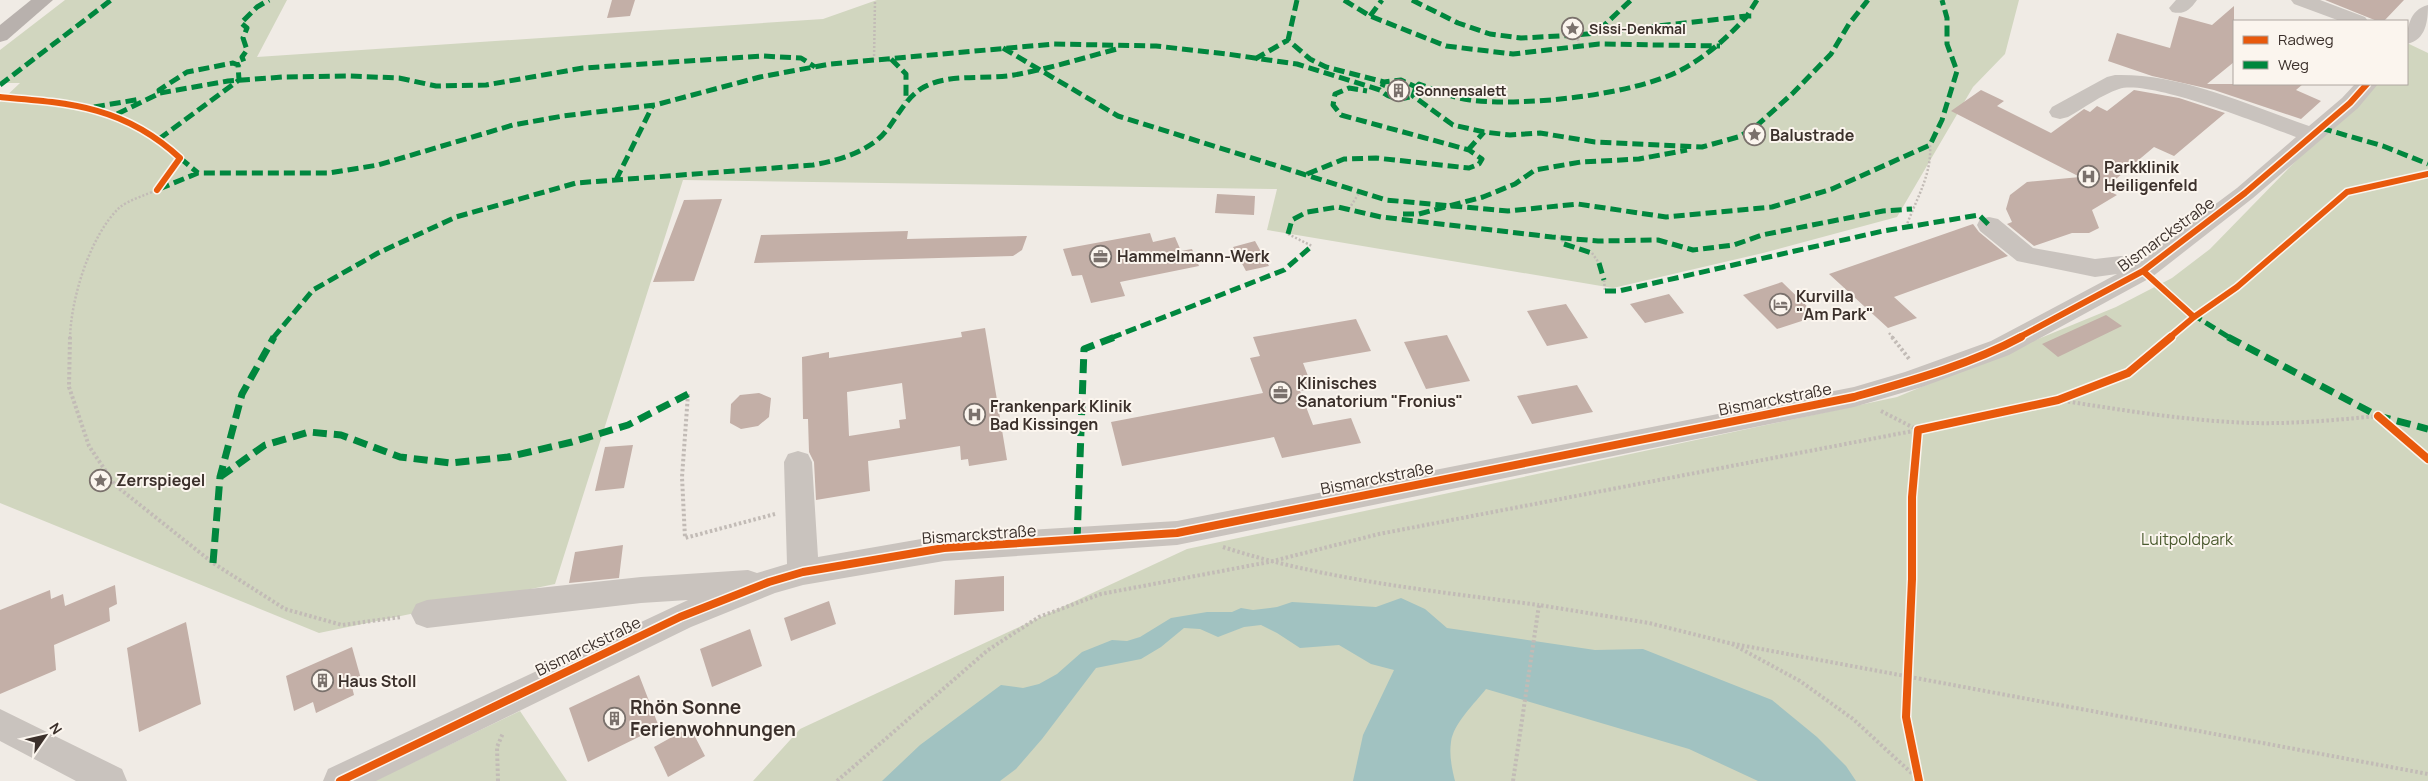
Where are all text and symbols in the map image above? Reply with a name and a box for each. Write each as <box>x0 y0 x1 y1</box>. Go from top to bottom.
place icon: Sissi-Denkmal <box>1561 16 1585 40</box>
place label: Sissi-Denkmal <box>1589 19 1686 38</box>
legend <box>2233 20 2408 85</box>
text: Radweg <box>2278 29 2334 50</box>
text: Weg <box>2278 54 2309 75</box>
building icon: Sonnensalett <box>1387 78 1411 102</box>
place label: Sonnensalett <box>1415 81 1507 100</box>
place icon: Balustrade <box>1742 123 1766 147</box>
place label: Balustrade <box>1770 124 1855 146</box>
place label: Parkklinik Heiligenfeld <box>2104 156 2198 196</box>
hospital icon: Parkklinik Heiligenfeld <box>2076 164 2100 188</box>
street label: Bismarckstraße <box>2113 191 2219 277</box>
office icon: Hammelmann-Werk <box>1089 244 1113 268</box>
place label: Hammelmann-Werk <box>1117 245 1270 267</box>
place label: Kurvilla "Am Park" <box>1796 285 1873 325</box>
hotel icon: Kurvilla "Am Park" <box>1768 293 1792 317</box>
place label: Klinisches Sanatorium "Fronius" <box>1297 372 1463 412</box>
street label: Bismarckstraße <box>1717 377 1833 421</box>
office icon: Klinisches Sanatorium "Fronius" <box>1269 380 1293 404</box>
place label: Frankenpark Klinik Bad Kissingen <box>990 395 1132 435</box>
hospital icon: Frankenpark Klinik Bad Kissingen <box>962 403 986 427</box>
street label: Bismarckstraße <box>1319 456 1435 500</box>
place icon: Zerrspiegel <box>88 468 112 492</box>
place label: Zerrspiegel <box>116 469 205 491</box>
street label: Bismarckstraße <box>921 519 1037 549</box>
park label: Luitpoldpark <box>2141 528 2234 550</box>
street label: Bismarckstraße <box>532 611 644 681</box>
building icon: Haus Stoll <box>310 669 334 693</box>
place label: Haus Stoll <box>338 670 417 692</box>
place label: Rhön Sonne Ferienwohnungen <box>630 694 796 742</box>
building icon: Rhön Sonne Ferienwohnungen <box>602 706 626 730</box>
north arrow <box>20 711 70 761</box>
text: N <box>46 719 67 738</box>

